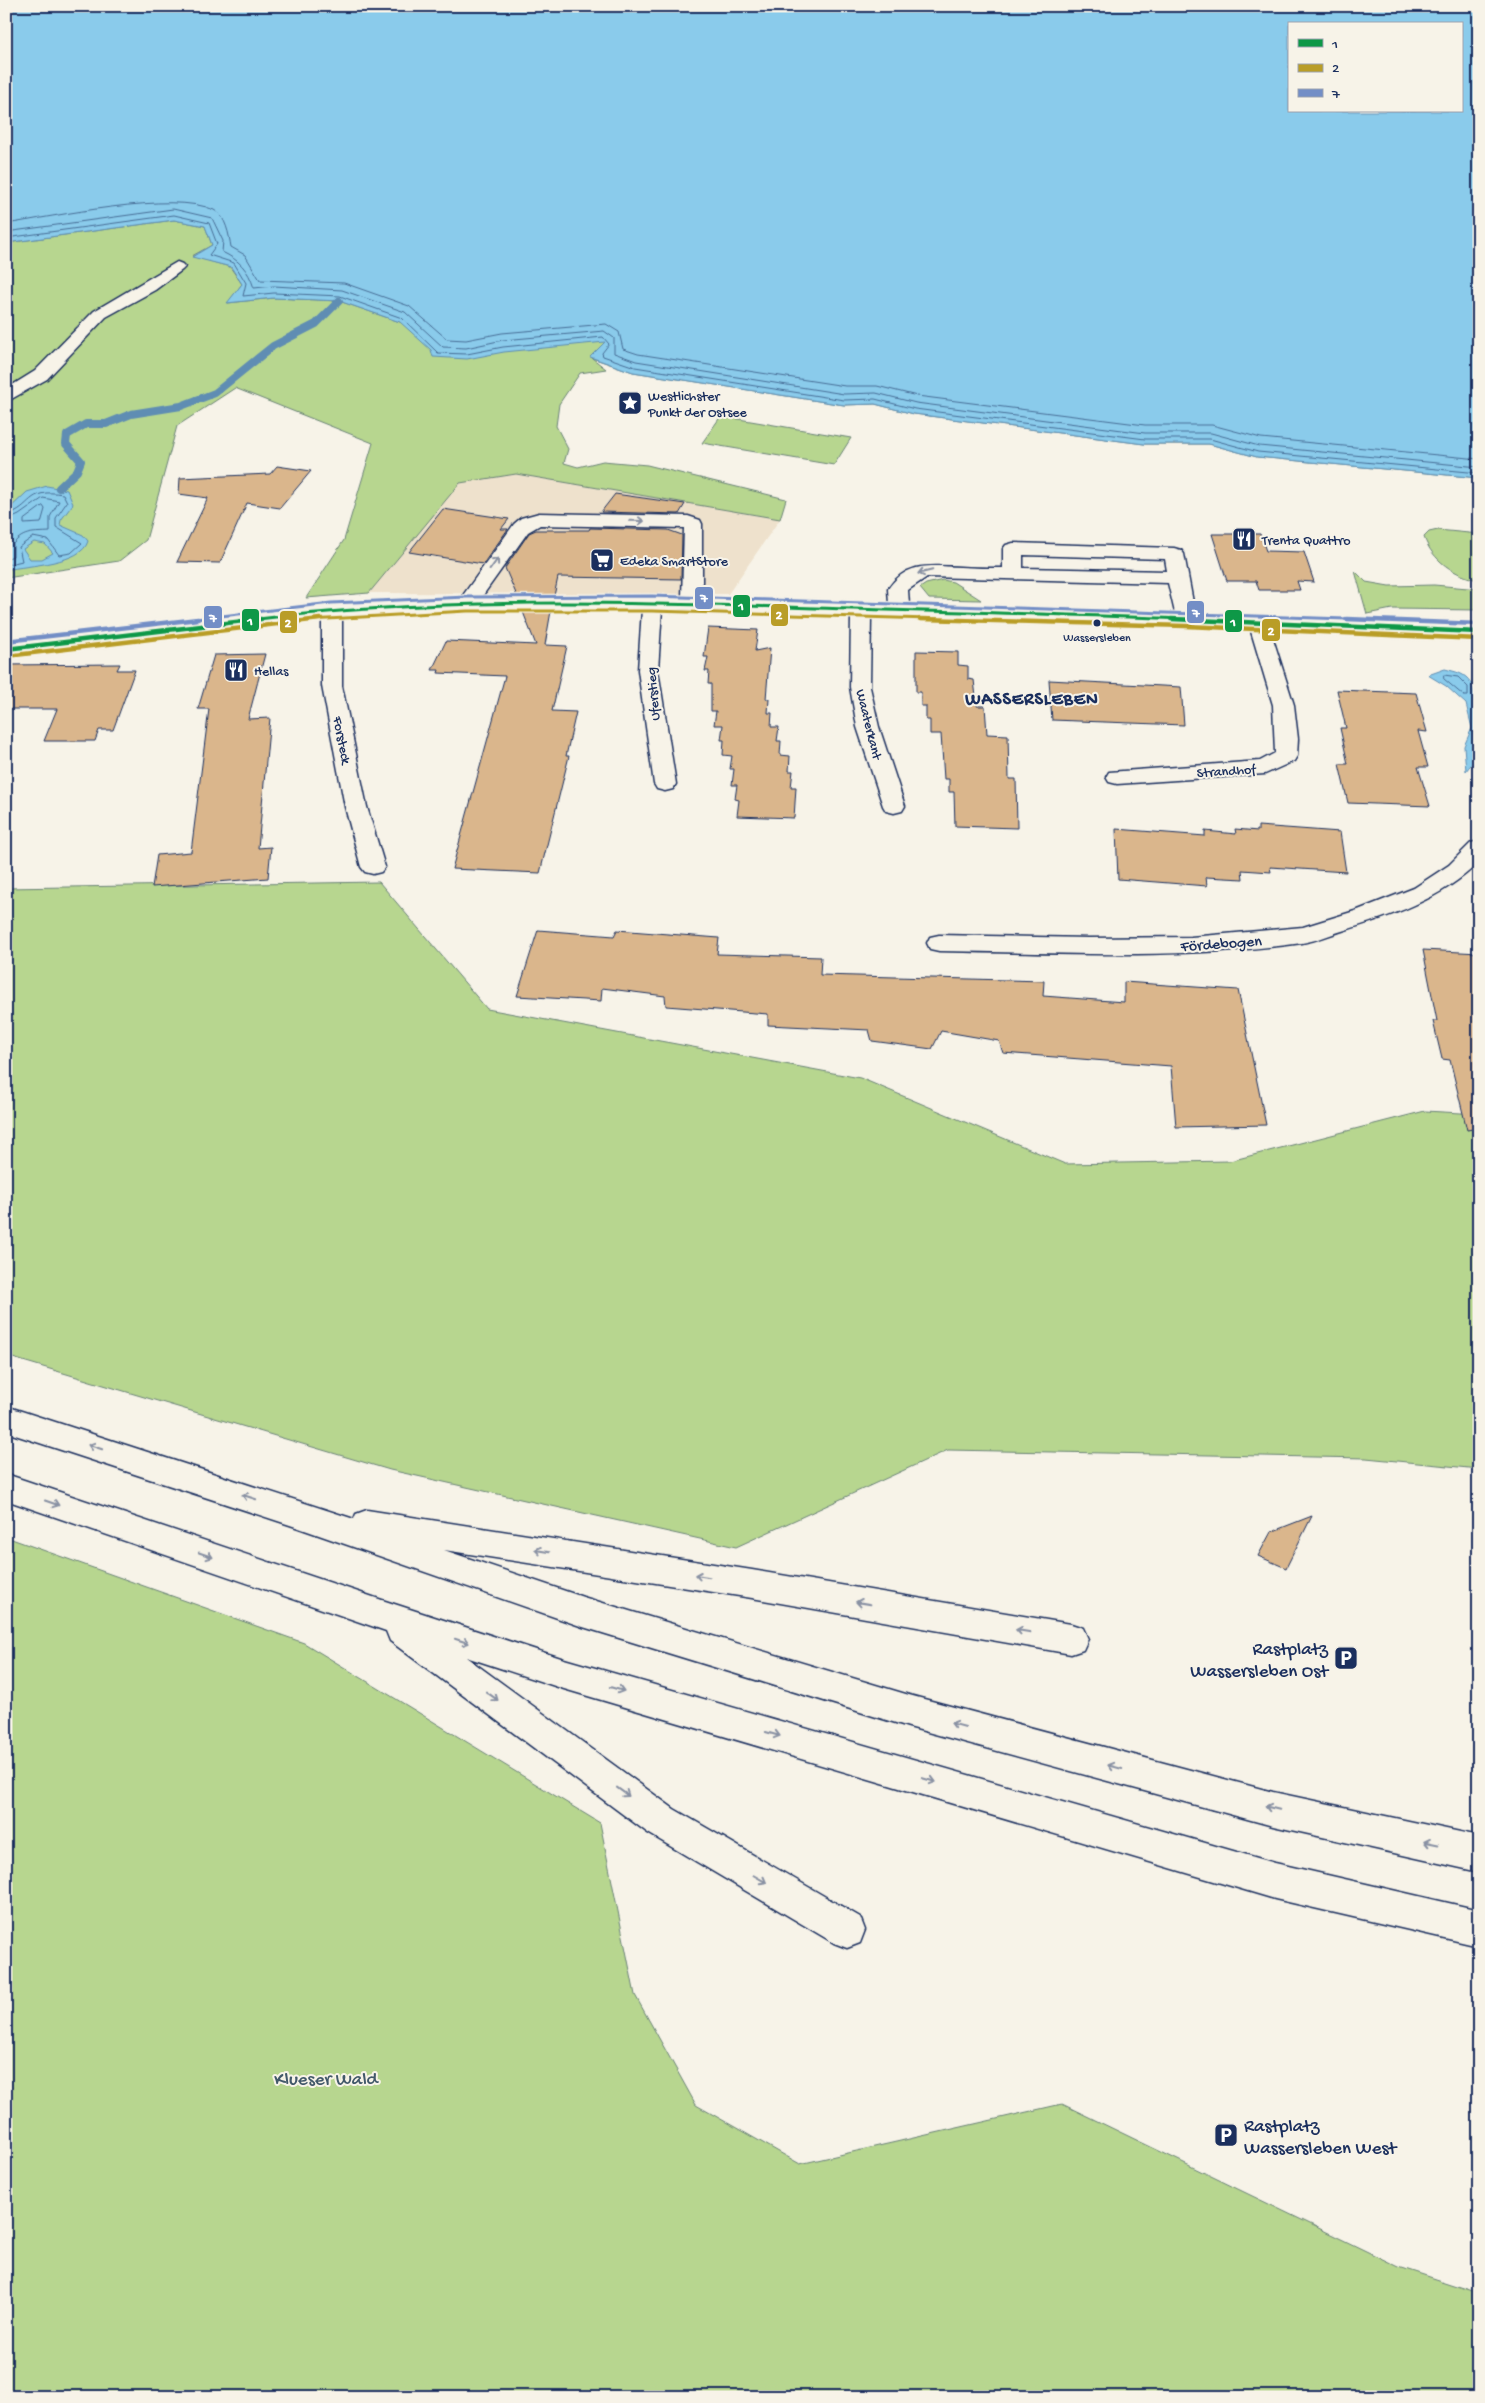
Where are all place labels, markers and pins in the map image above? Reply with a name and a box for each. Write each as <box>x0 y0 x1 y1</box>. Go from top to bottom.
place label: Westlichster Punkt der Ostsee <box>647 389 748 422</box>
place icon: Westlichster Punkt der Ostsee <box>617 390 643 416</box>
restaurant icon: Trenta Quattro <box>1231 526 1257 552</box>
place label: Trenta Quattro <box>1261 533 1350 550</box>
supermarket icon: Edeka SmartStore <box>589 547 615 573</box>
place label: Edeka SmartStore <box>620 554 729 571</box>
marker: Wassersleben <box>1092 618 1102 628</box>
place label: Wassersleben <box>1063 632 1131 646</box>
restaurant icon: Hellas <box>223 657 249 683</box>
place label: Hellas <box>254 664 289 681</box>
place label: Rastplatz Wassersleben Ost <box>1190 1639 1330 1684</box>
parking icon: Rastplatz Wassersleben Ost <box>1333 1645 1359 1671</box>
place label: Rastplatz Wassersleben West <box>1244 2116 1399 2161</box>
parking icon: Rastplatz Wassersleben West <box>1213 2122 1239 2148</box>

